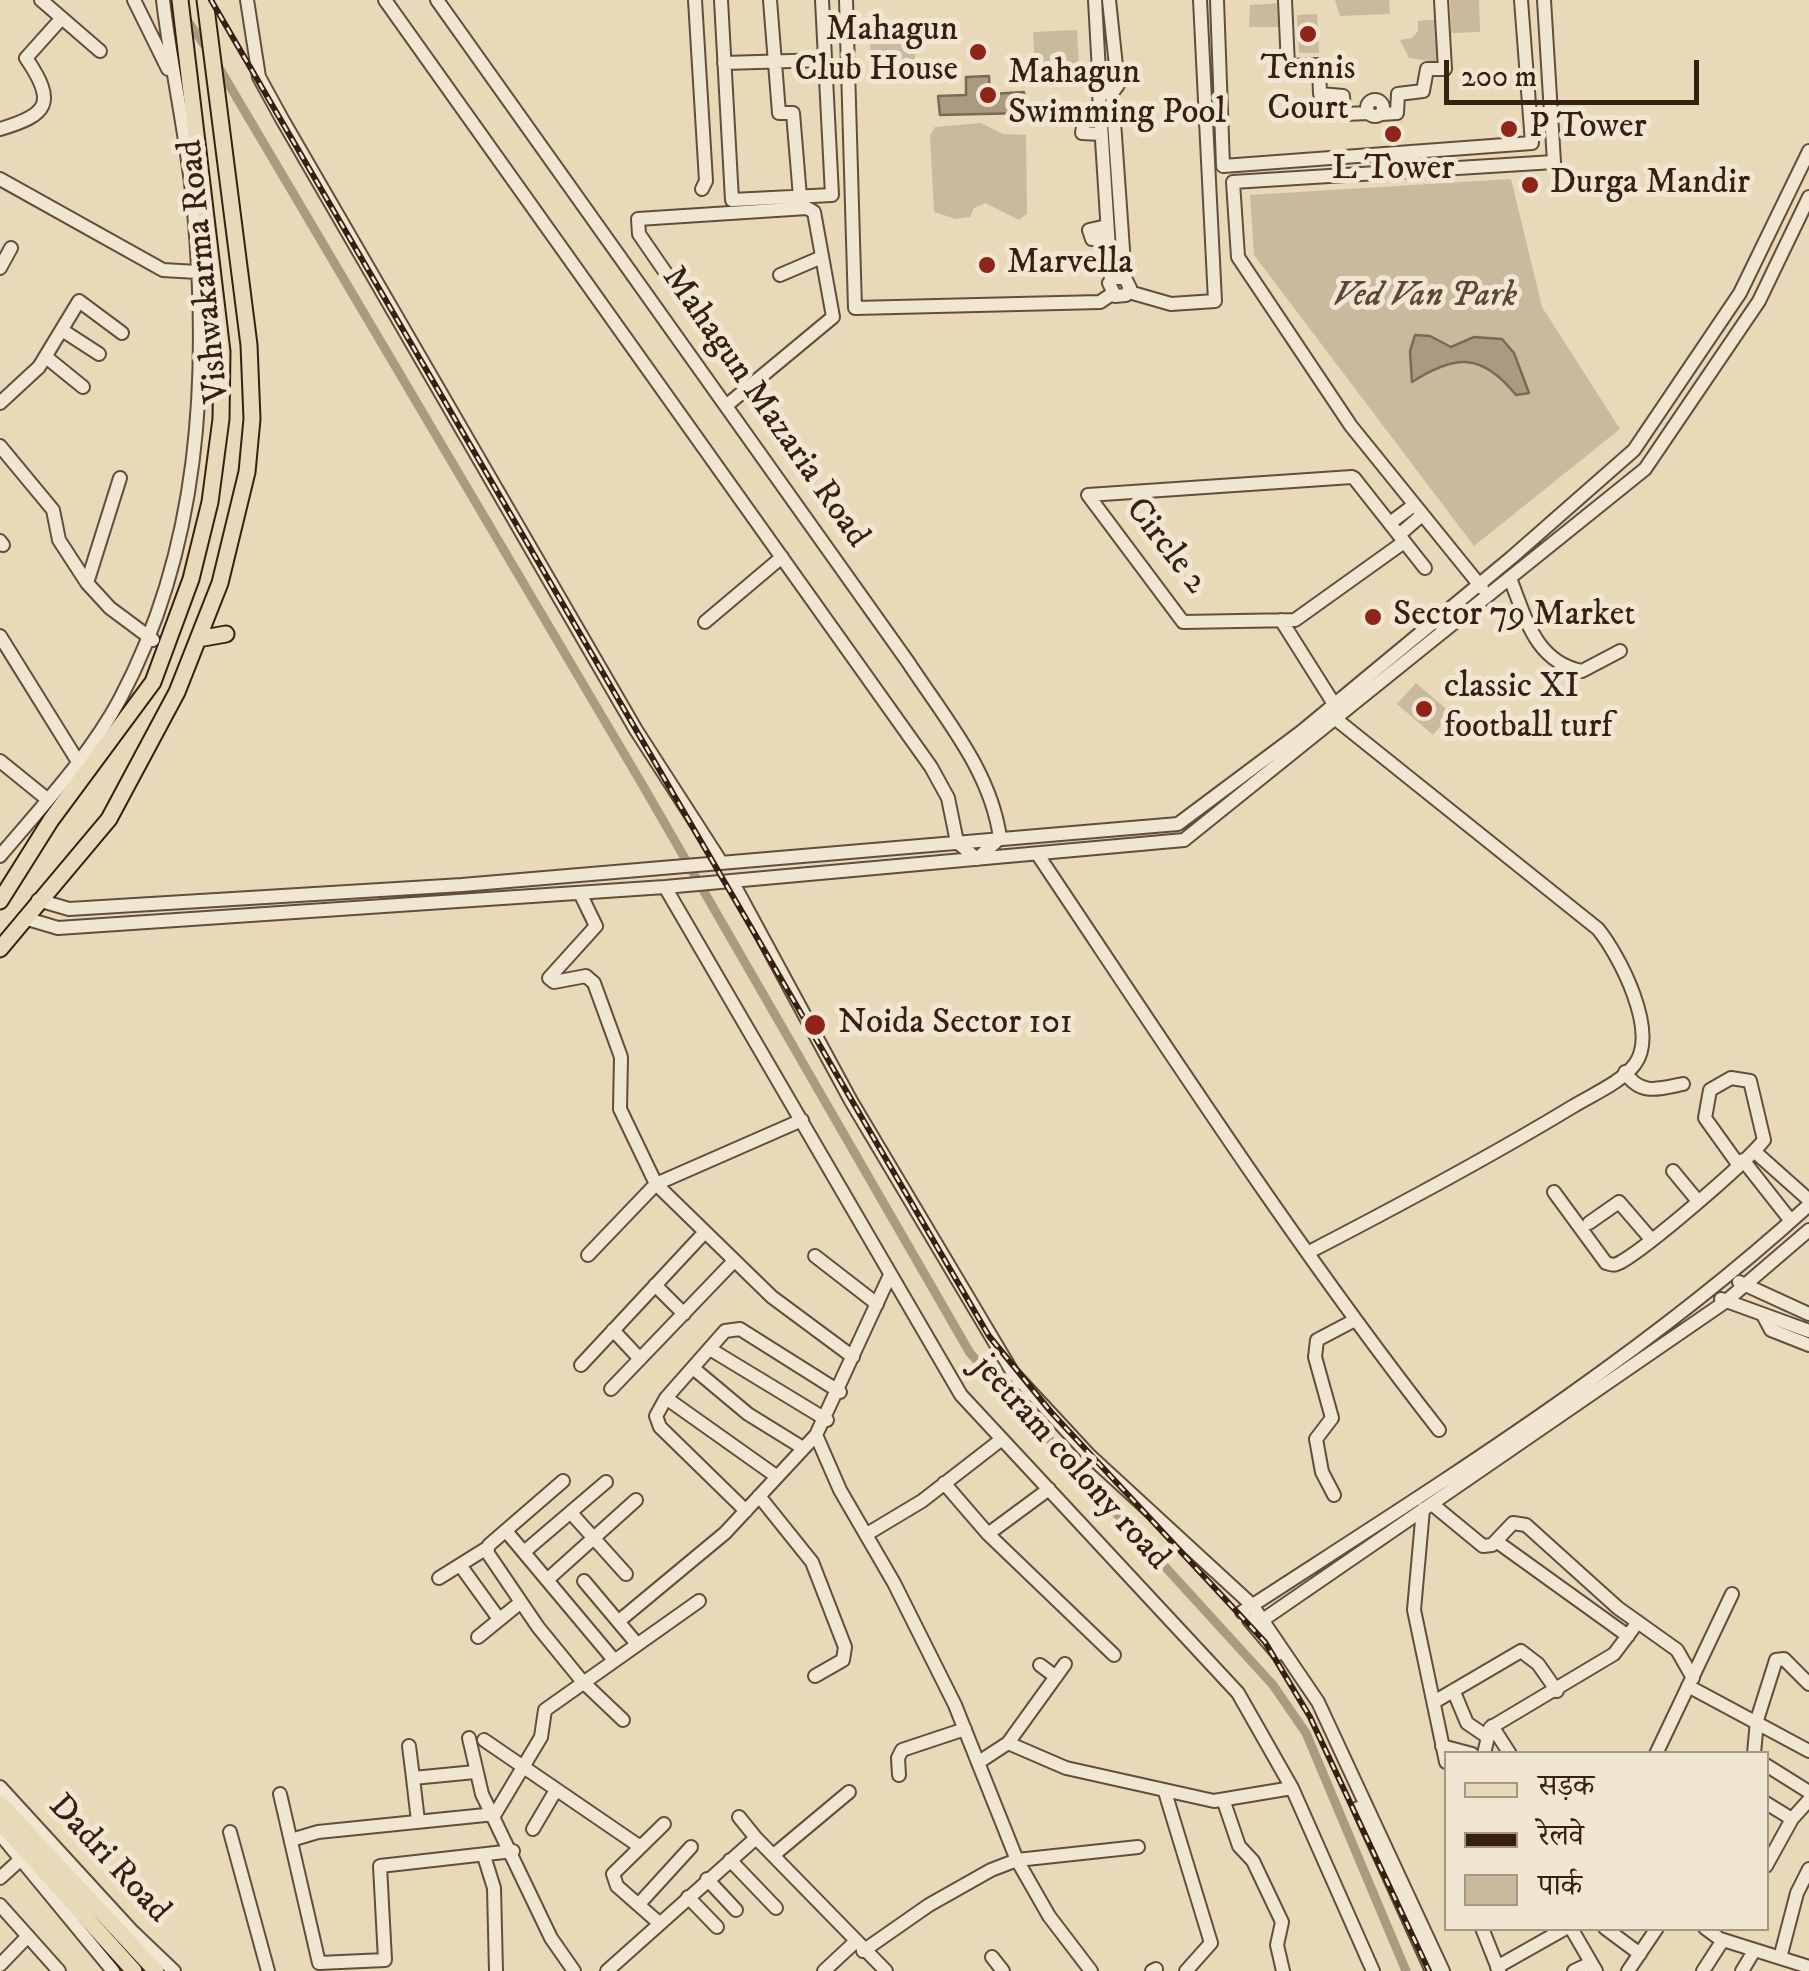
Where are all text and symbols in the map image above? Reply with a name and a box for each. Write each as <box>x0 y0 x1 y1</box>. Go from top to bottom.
place label: Mahagun Club House <box>795 11 958 93</box>
marker: Tennis Court <box>1297 23 1319 45</box>
scale bar <box>1449 40 1704 102</box>
marker: Mahagun Club House <box>967 41 989 63</box>
place label: Tennis Court <box>1261 50 1355 132</box>
place label: Mahagun Swimming Pool <box>1008 54 1226 136</box>
text: 200 m <box>1461 59 1537 96</box>
marker: Mahagun Swimming Pool <box>977 84 999 106</box>
place label: P Tower <box>1529 108 1646 150</box>
marker: P Tower <box>1498 118 1520 140</box>
marker: L Tower <box>1382 123 1404 145</box>
street label: Vishwakarma Road <box>171 137 241 405</box>
place label: L Tower <box>1332 150 1454 192</box>
place label: Durga Mandir <box>1550 164 1750 206</box>
marker: Durga Mandir <box>1519 174 1541 196</box>
place label: Marvella <box>1007 244 1133 286</box>
marker: Marvella <box>976 254 998 276</box>
street label: Mahagun Mazaria Road <box>651 259 877 557</box>
park label: Ved Van Park <box>1333 277 1517 319</box>
street label: Circle 2 <box>1115 491 1215 603</box>
place label: Sector 79 Market <box>1393 596 1635 638</box>
marker: Sector 79 Market <box>1362 606 1384 628</box>
place label: classic XI football turf <box>1444 668 1612 750</box>
marker: classic XI football turf <box>1413 698 1435 720</box>
place label: Noida Sector 101 <box>838 1004 1073 1046</box>
marker: Noida Sector 101 <box>802 1012 828 1038</box>
street label: jeetram colony road <box>963 1348 1177 1580</box>
legend <box>1444 1751 1769 1931</box>
text: सड़क <box>1538 1768 1594 1805</box>
street label: Dadri Road <box>38 1787 178 1933</box>
text: रेलवे <box>1538 1818 1584 1855</box>
text: पार्क <box>1538 1868 1582 1905</box>

